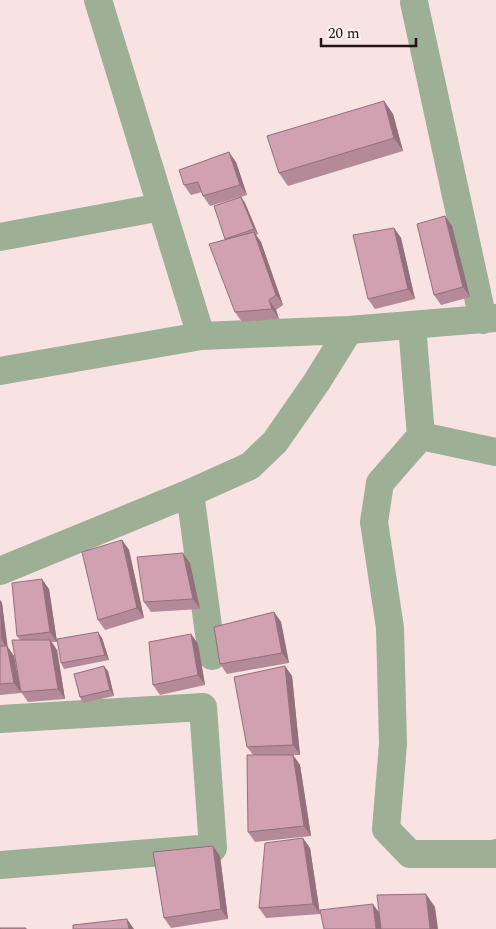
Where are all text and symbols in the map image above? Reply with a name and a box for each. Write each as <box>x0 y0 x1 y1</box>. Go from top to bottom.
scale bar <box>321 15 416 47</box>
text: 20 m <box>328 22 360 45</box>

